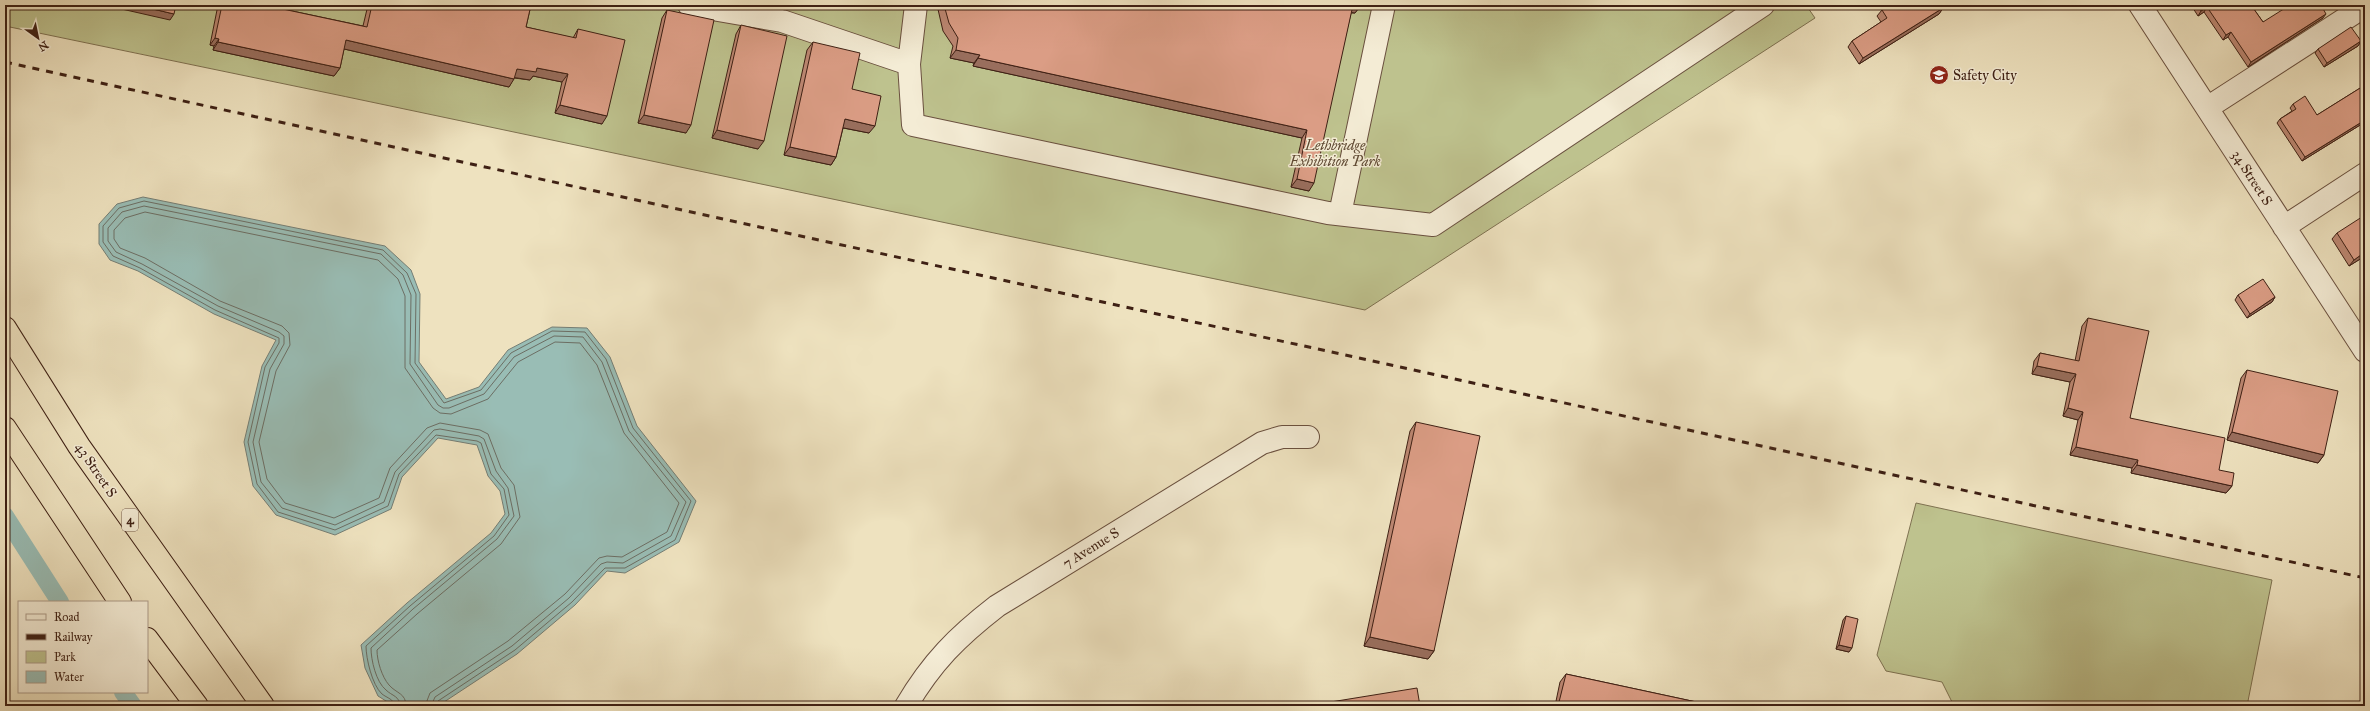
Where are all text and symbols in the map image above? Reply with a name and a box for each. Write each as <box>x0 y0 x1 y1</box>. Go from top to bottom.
north arrow <box>18 18 58 58</box>
text: N <box>35 38 51 54</box>
school or university icon: Safety City <box>1928 64 1950 86</box>
place label: Safety City <box>1953 67 2017 84</box>
park label: Lethbridge Exhibition Park <box>1288 137 1381 170</box>
street label: 34 Street S <box>2228 147 2276 209</box>
street label: 43 Street S <box>72 439 120 501</box>
road number: 4 <box>122 509 138 531</box>
street label: 7 Avenue S <box>1060 524 1122 572</box>
legend <box>18 601 148 693</box>
text: Road <box>54 610 80 624</box>
text: Railway <box>54 630 93 644</box>
text: Park <box>54 650 76 664</box>
text: Water <box>54 670 84 684</box>

